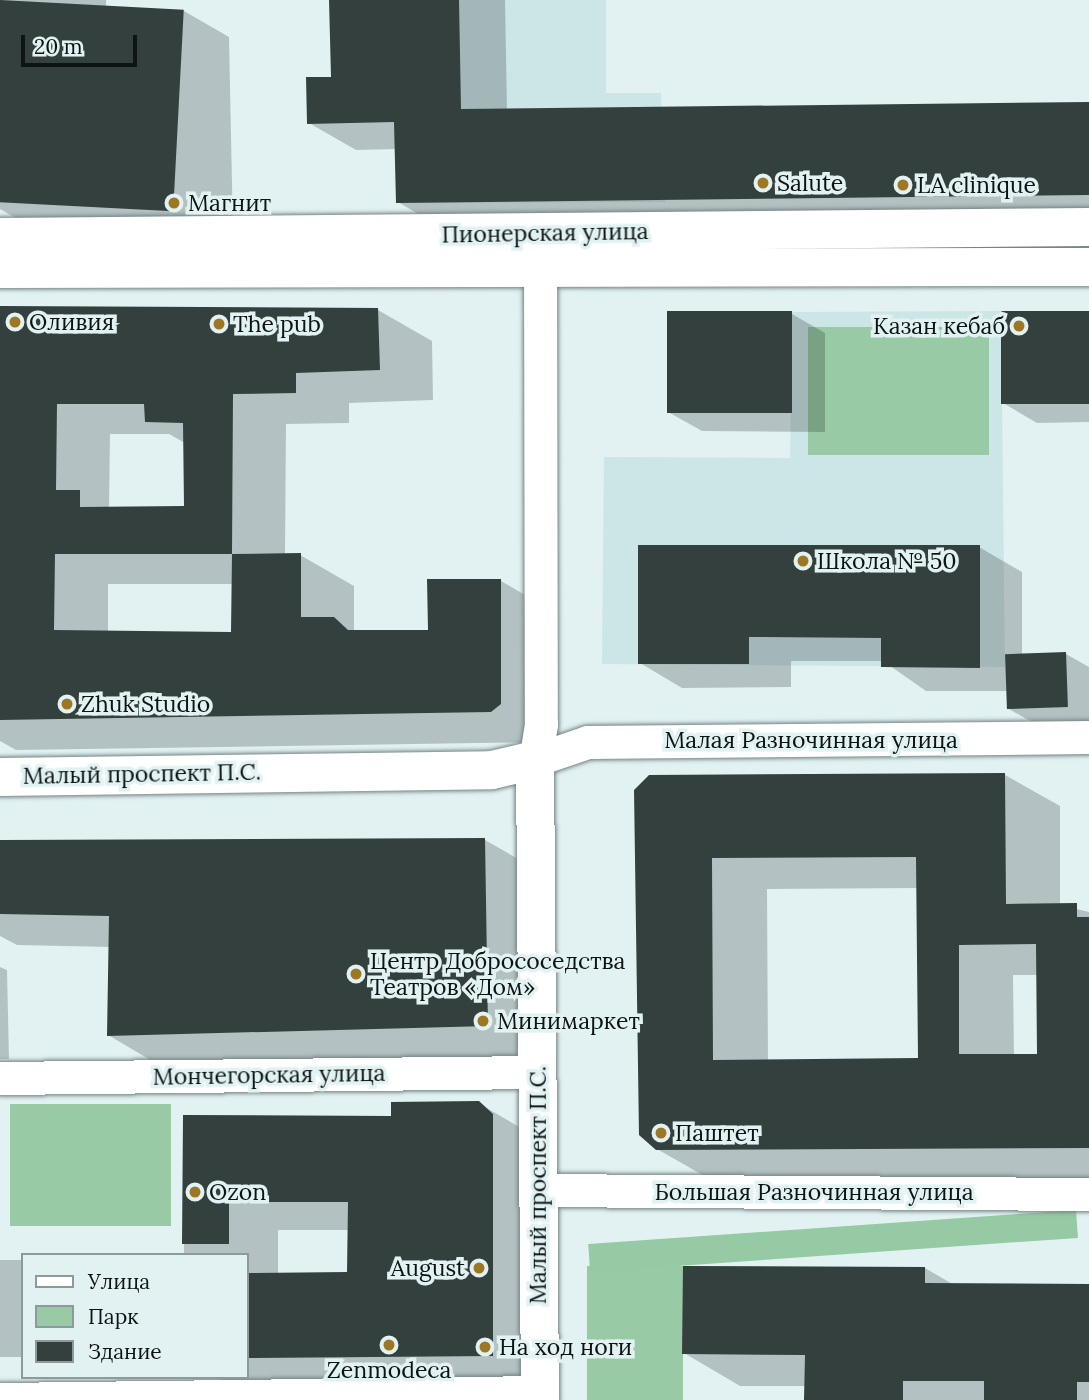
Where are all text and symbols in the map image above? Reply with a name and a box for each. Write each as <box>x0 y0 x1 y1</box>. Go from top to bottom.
scale bar <box>24 21 140 65</box>
text: 20 m <box>34 33 83 60</box>
place label: Salute <box>777 169 843 197</box>
place label: LA clinique <box>917 171 1036 199</box>
marker: Salute <box>755 175 771 191</box>
marker: LA clinique <box>895 177 911 193</box>
place label: Магнит <box>188 189 271 217</box>
marker: Магнит <box>166 195 182 211</box>
street label: Пионерская улица <box>441 217 649 249</box>
place label: Оливия <box>29 308 114 336</box>
place label: The pub <box>233 310 321 338</box>
place label: Казан кебаб <box>873 312 1005 340</box>
marker: Оливия <box>7 314 23 330</box>
marker: The pub <box>211 316 227 332</box>
marker: Казан кебаб <box>1011 318 1027 334</box>
place label: Школа № 50 <box>817 547 957 575</box>
marker: Школа № 50 <box>795 553 811 569</box>
place label: Zhuk Studio <box>81 690 210 718</box>
marker: Zhuk Studio <box>59 696 75 712</box>
street label: Малая Разночинная улица <box>664 726 958 754</box>
street label: Малый проспект П.С. <box>23 758 261 790</box>
place label: Центр Добрососедства Театров «Дом» <box>370 947 625 1001</box>
marker: Центр Добрососедства Театров «Дом» <box>348 966 364 982</box>
place label: Минимаркет <box>497 1007 640 1035</box>
marker: Минимаркет <box>475 1013 491 1029</box>
street label: Мончегорская улица <box>152 1059 386 1091</box>
street label: Малый проспект П.С. <box>524 1066 552 1304</box>
place label: Паштет <box>675 1119 759 1147</box>
marker: Паштет <box>653 1125 669 1141</box>
place label: Ozon <box>209 1178 266 1206</box>
street label: Большая Разночинная улица <box>654 1178 974 1206</box>
marker: Ozon <box>187 1184 203 1200</box>
legend <box>21 1253 248 1379</box>
place label: August <box>391 1254 465 1282</box>
marker: August <box>471 1260 487 1276</box>
text: Улица <box>88 1268 150 1295</box>
text: Парк <box>88 1303 138 1330</box>
place label: На ход ноги <box>499 1333 632 1361</box>
marker: Zenmodeca <box>381 1337 397 1353</box>
text: Здание <box>88 1338 162 1365</box>
marker: На ход ноги <box>477 1339 493 1355</box>
place label: Zenmodeca <box>327 1356 451 1384</box>

